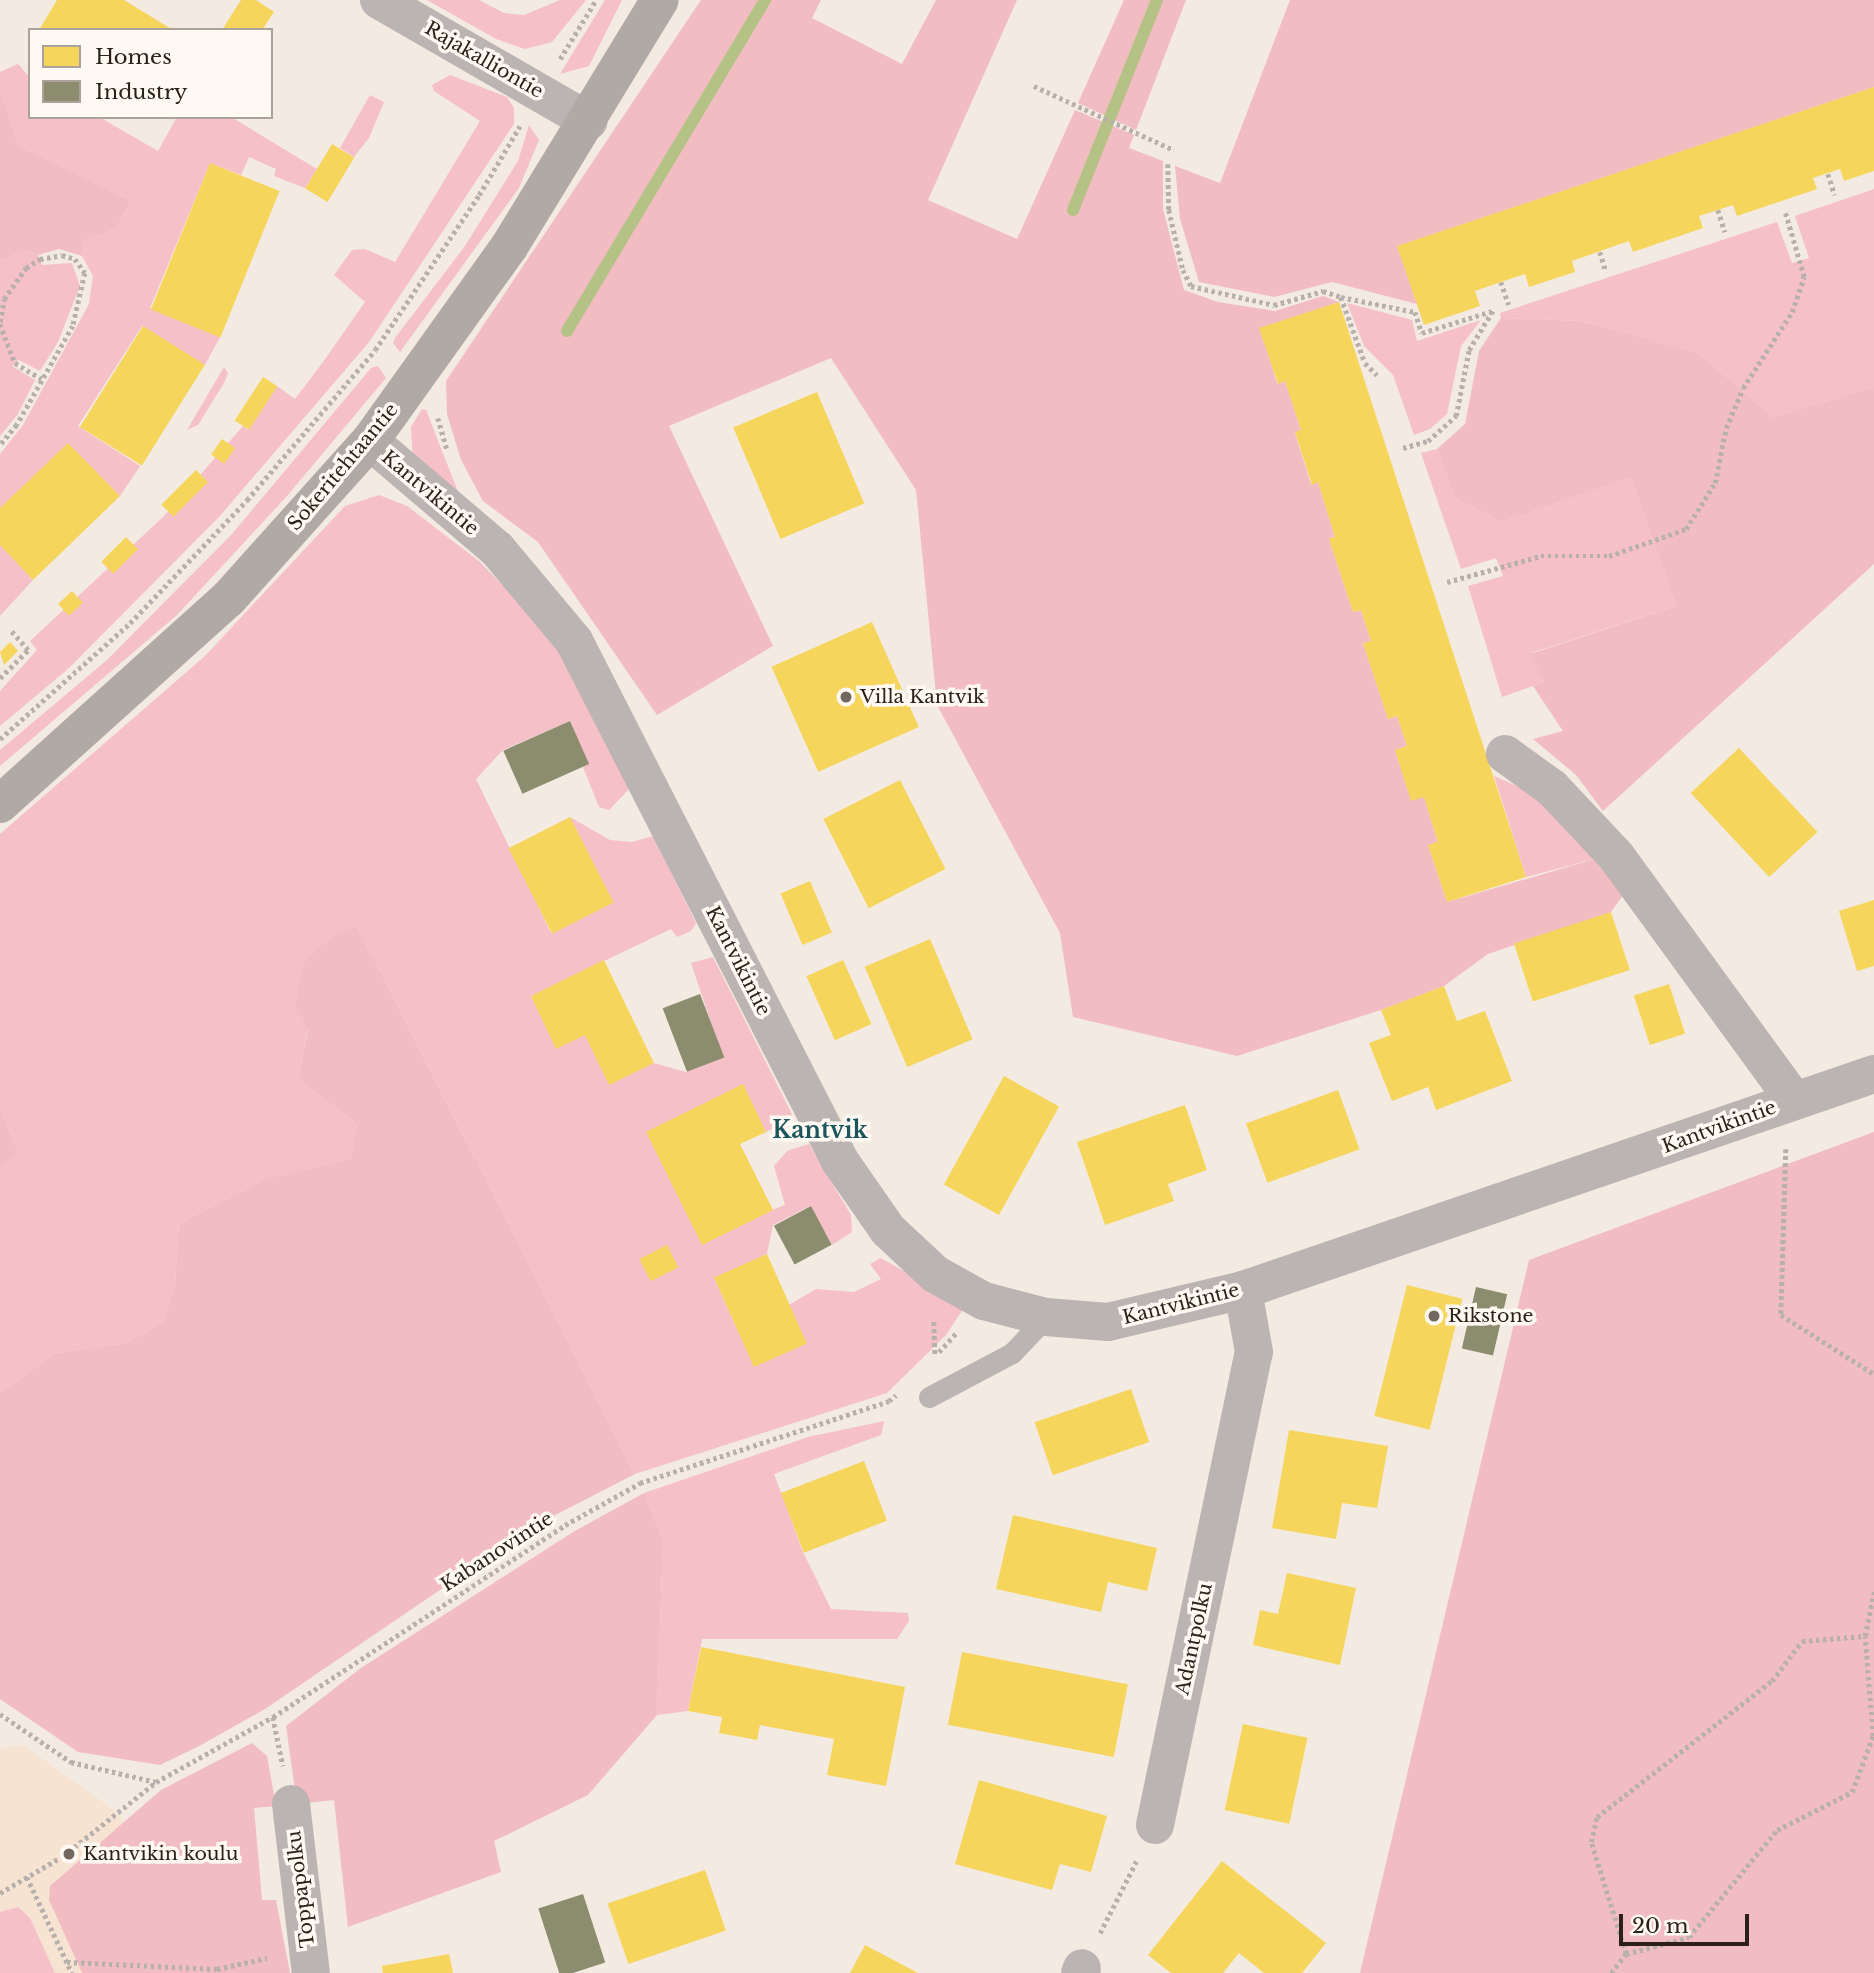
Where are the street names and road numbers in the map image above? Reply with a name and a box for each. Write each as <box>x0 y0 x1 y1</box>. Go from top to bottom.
street label: Rajakalliontie <box>421 17 547 103</box>
street label: Sokeritehtaantie <box>283 399 403 535</box>
street label: Kantvikintie <box>377 446 483 540</box>
street label: Kantvikintie <box>701 903 775 1019</box>
street label: Kantvikintie <box>1659 1096 1779 1158</box>
street label: Kantvikintie <box>1120 1278 1242 1330</box>
street label: Kabanovintie <box>437 1507 557 1597</box>
street label: Adantpolku <box>1171 1581 1217 1697</box>
street label: Toppapolku <box>283 1829 319 1949</box>

